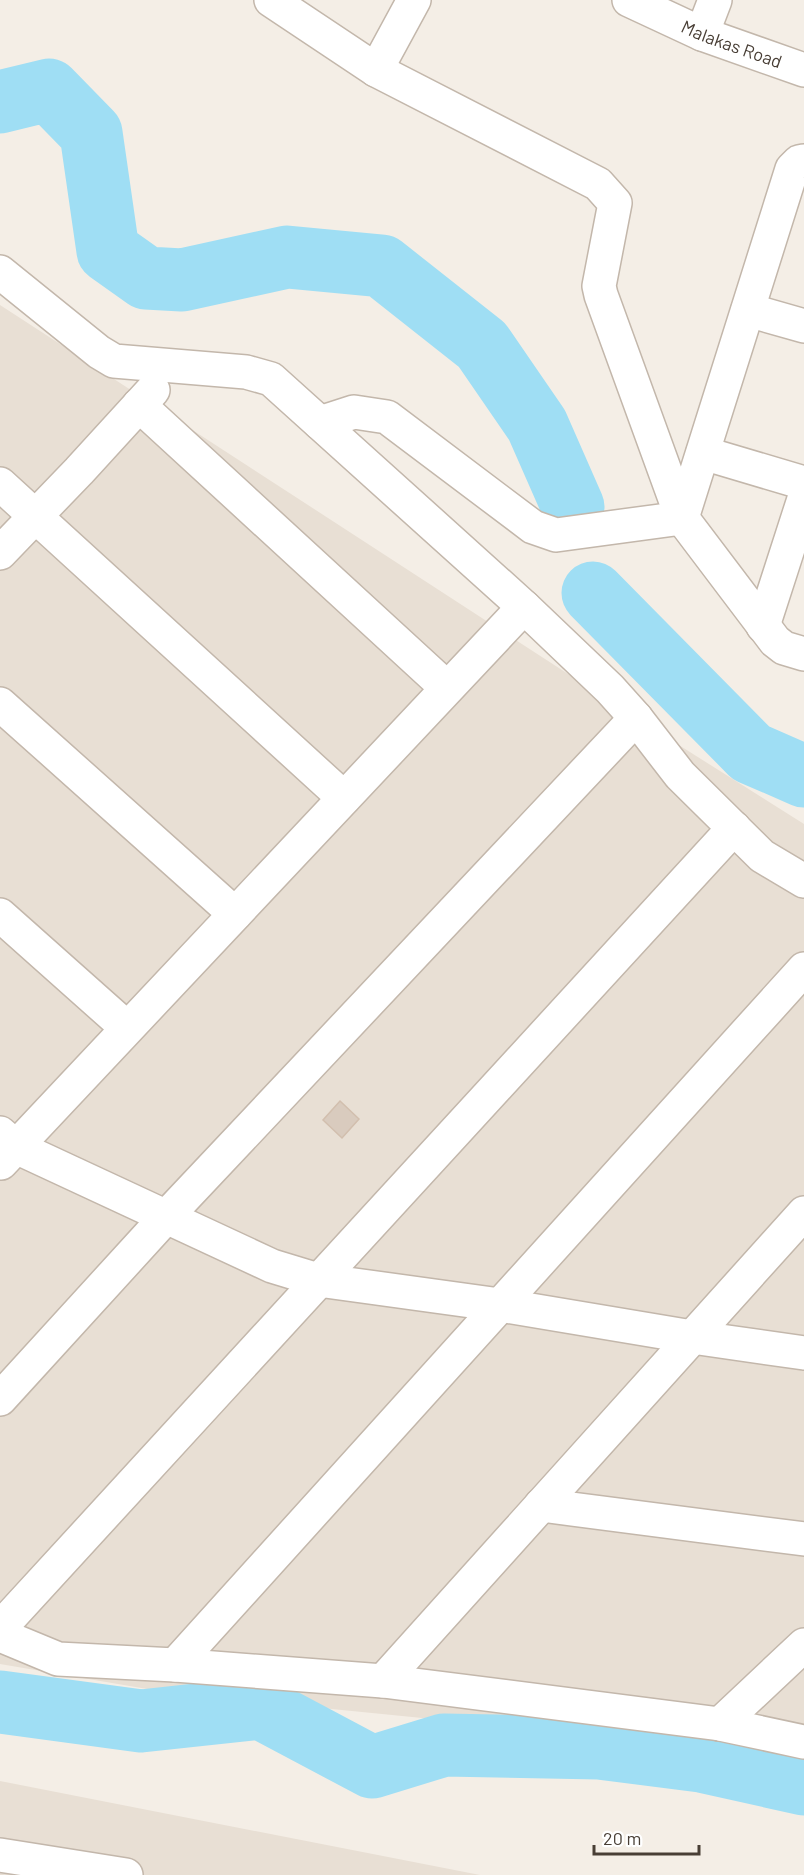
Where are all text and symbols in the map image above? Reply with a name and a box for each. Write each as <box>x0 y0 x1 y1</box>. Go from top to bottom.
street label: Malakas Road <box>678 15 785 72</box>
scale bar <box>594 1818 699 1856</box>
text: 20 m <box>603 1827 641 1849</box>

